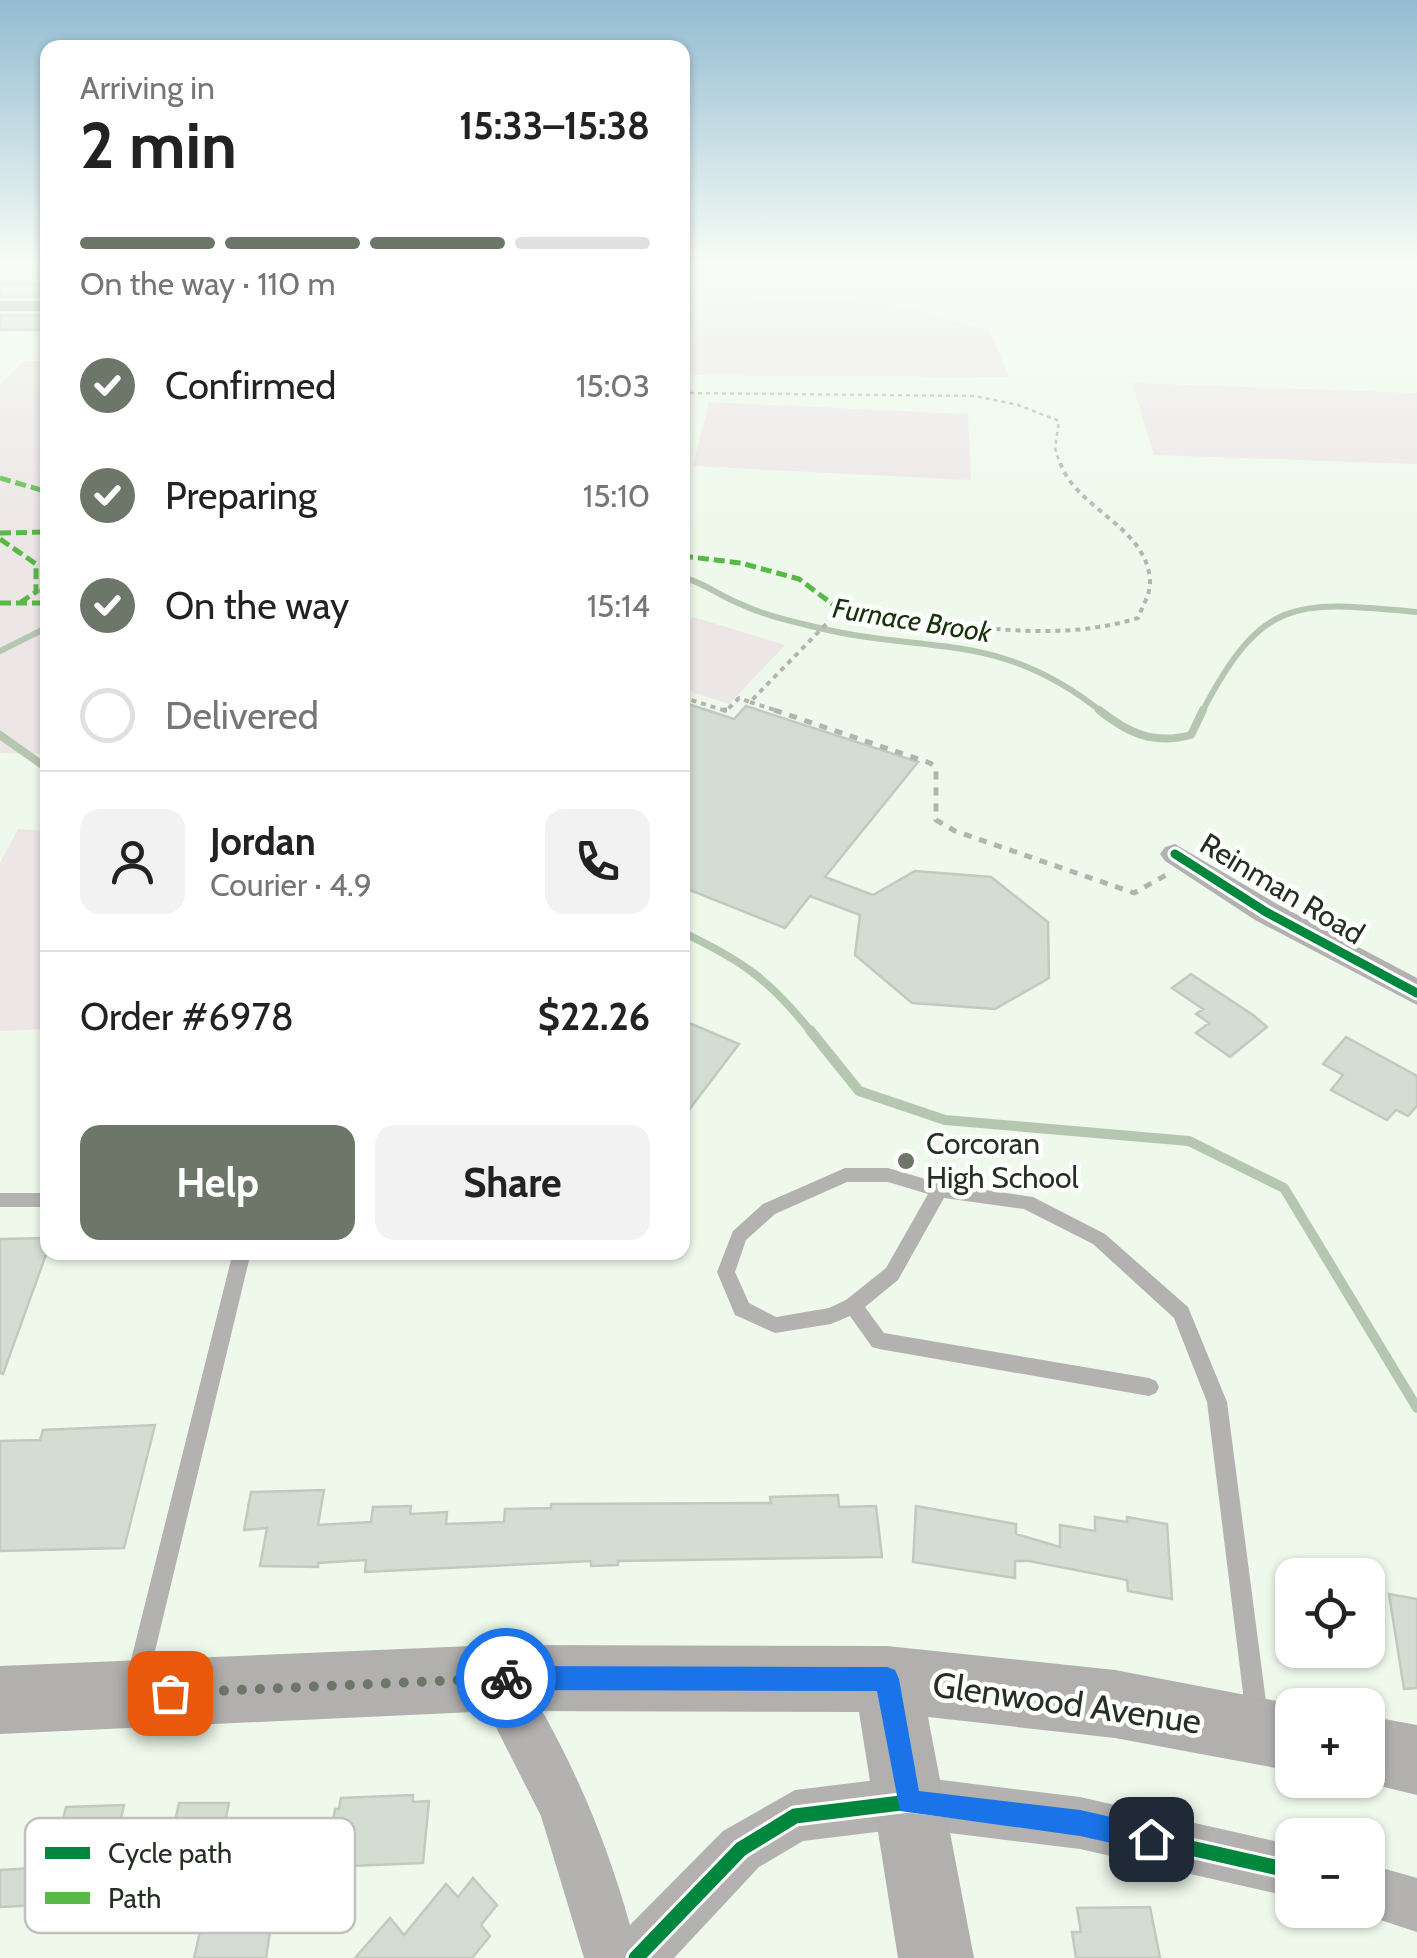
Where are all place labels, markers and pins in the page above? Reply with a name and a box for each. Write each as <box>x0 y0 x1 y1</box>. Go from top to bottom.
place label: Corcoran High School <box>926 1125 1079 1196</box>
marker: Corcoran High School <box>895 1150 917 1172</box>
pin <box>128 1651 213 1736</box>
pin <box>1109 1797 1194 1882</box>

